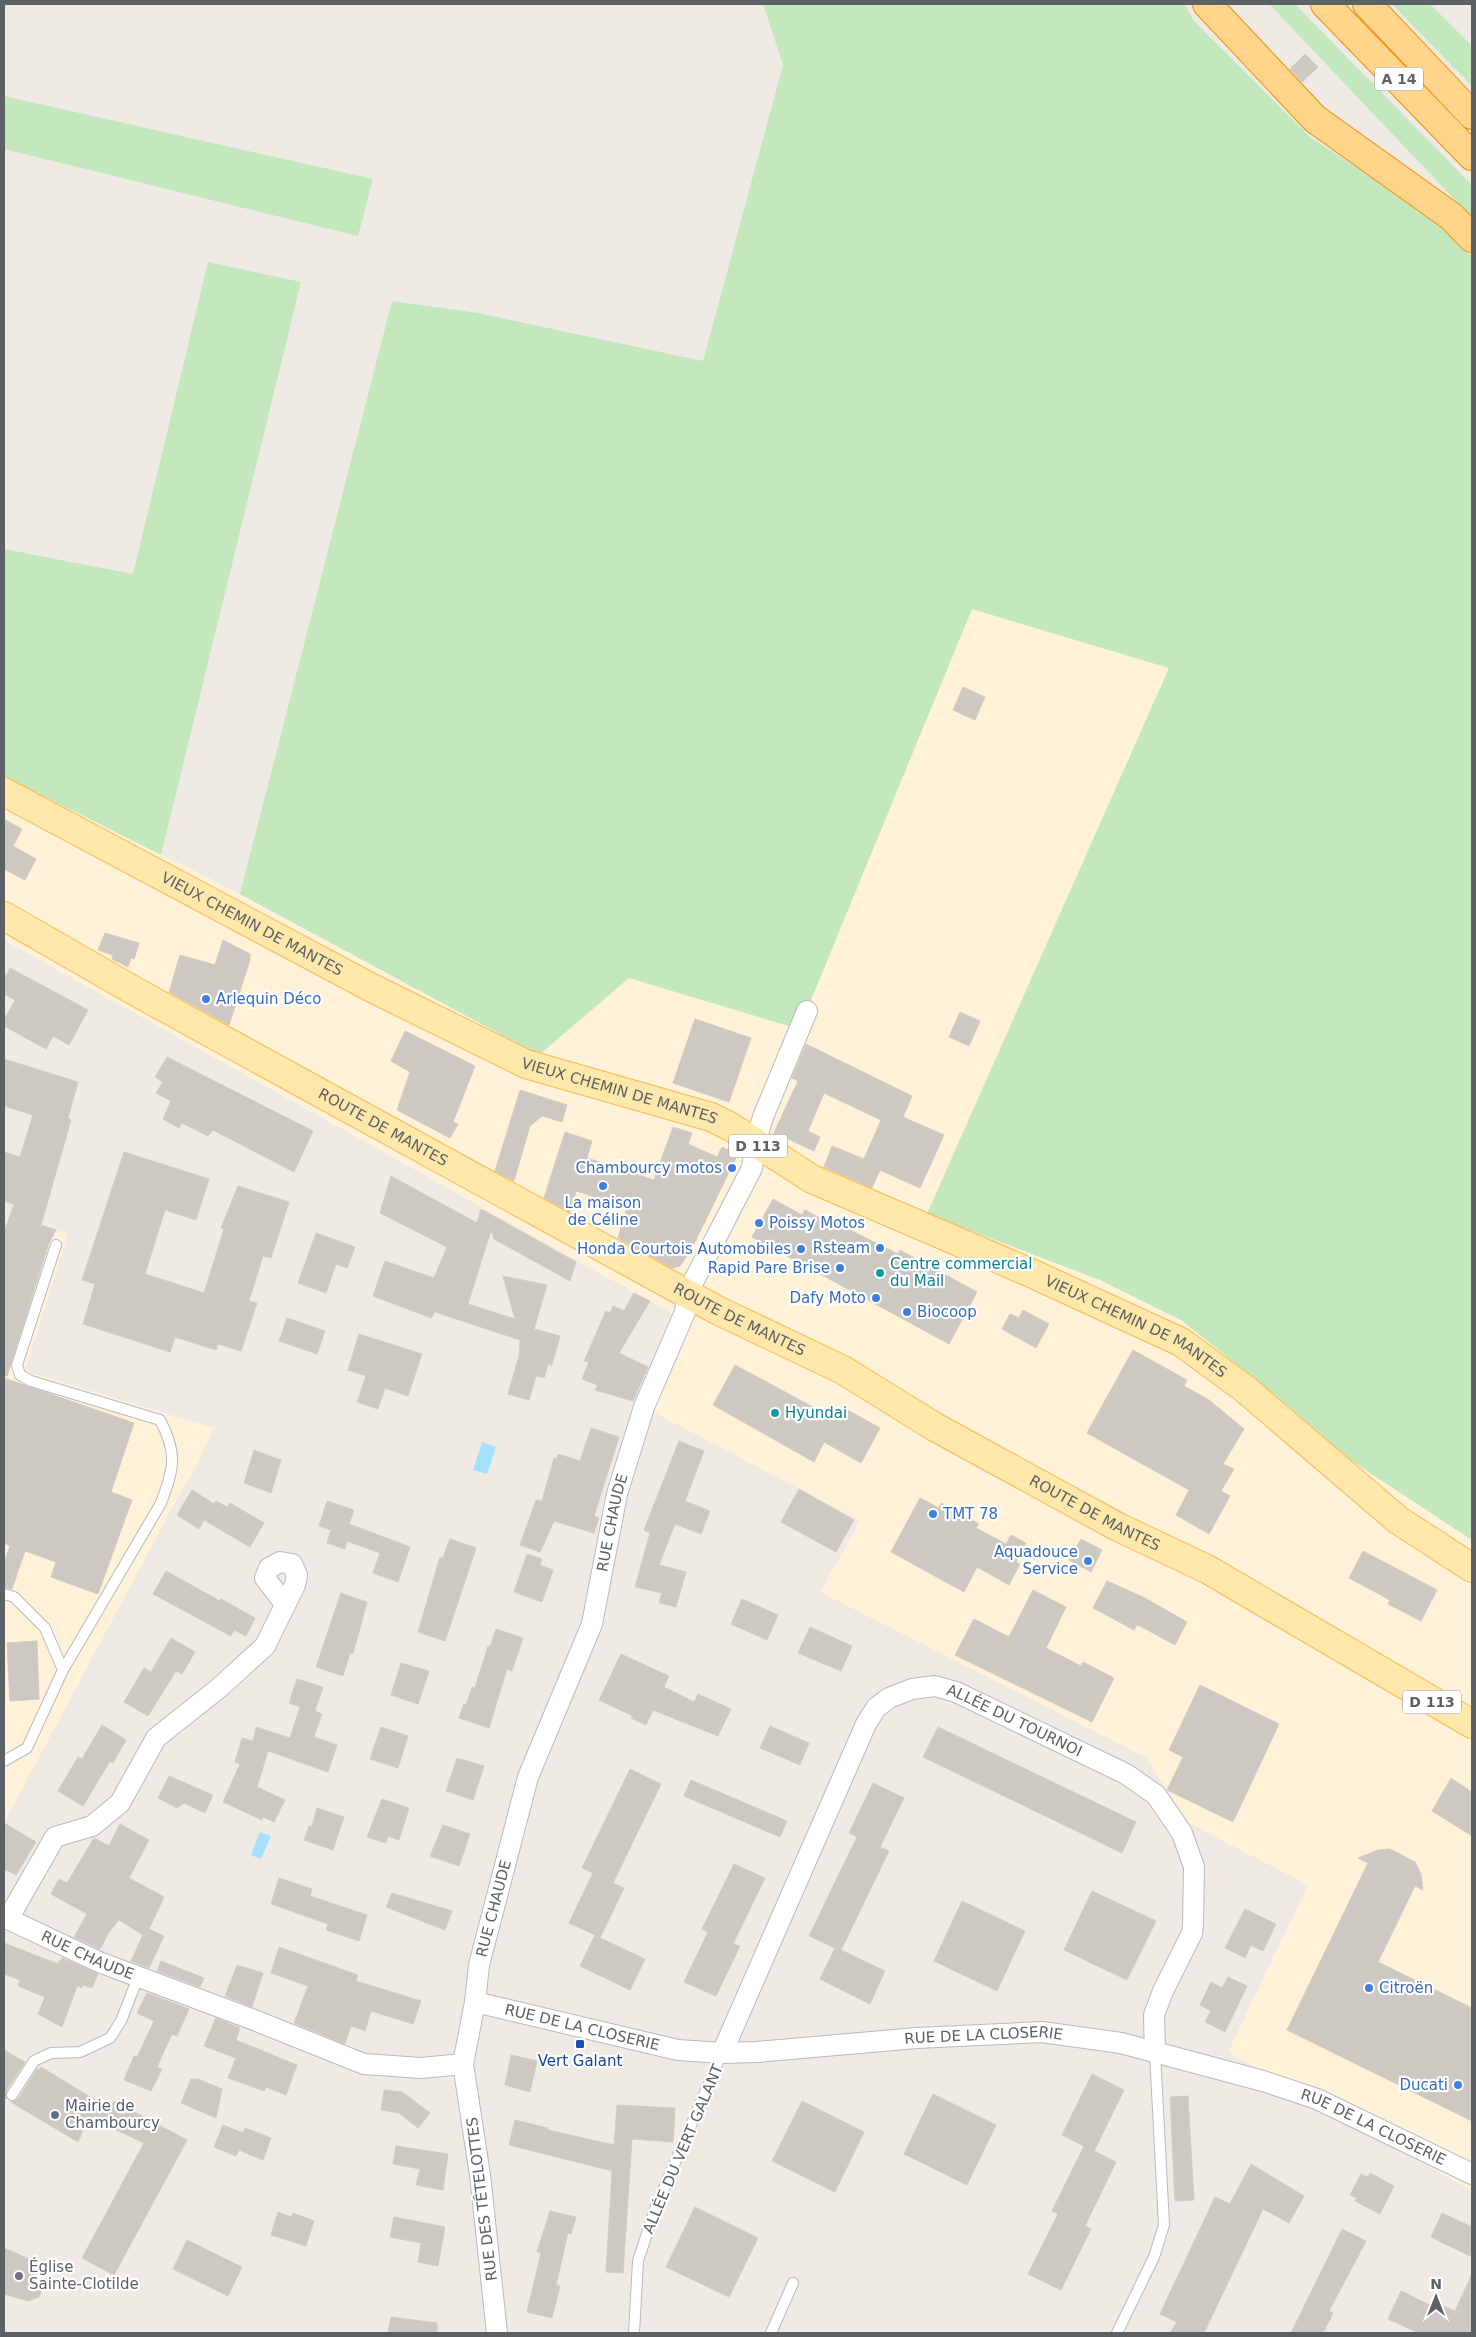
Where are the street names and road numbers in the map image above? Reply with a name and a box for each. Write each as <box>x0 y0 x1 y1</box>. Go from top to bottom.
road number: A 14 <box>1375 68 1423 90</box>
street label: VIEUX CHEMIN DE MANTES <box>158 868 346 980</box>
street label: VIEUX CHEMIN DE MANTES <box>519 1054 721 1128</box>
street label: ROUTE DE MANTES <box>315 1085 451 1170</box>
road number: D 113 <box>729 1134 787 1158</box>
street label: VIEUX CHEMIN DE MANTES <box>1042 1272 1230 1382</box>
street label: ROUTE DE MANTES <box>670 1279 808 1360</box>
street label: RUE CHAUDE <box>593 1471 632 1573</box>
street label: ROUTE DE MANTES <box>1026 1471 1163 1555</box>
street label: ALLÉE DU TOURNOI <box>945 1681 1085 1760</box>
road number: D 113 <box>1403 1690 1461 1714</box>
street label: RUE CHAUDE <box>472 1858 515 1959</box>
street label: RUE CHAUDE <box>38 1927 137 1983</box>
street label: RUE DE LA CLOSERIE <box>503 2000 661 2054</box>
street label: RUE DE LA CLOSERIE <box>904 2023 1064 2048</box>
street label: ALLÉE DU VERT GALANT <box>638 2060 727 2236</box>
street label: RUE DE LA CLOSERIE <box>1298 2085 1449 2169</box>
street label: RUE DES TÊTELOTTES <box>462 2116 501 2282</box>

